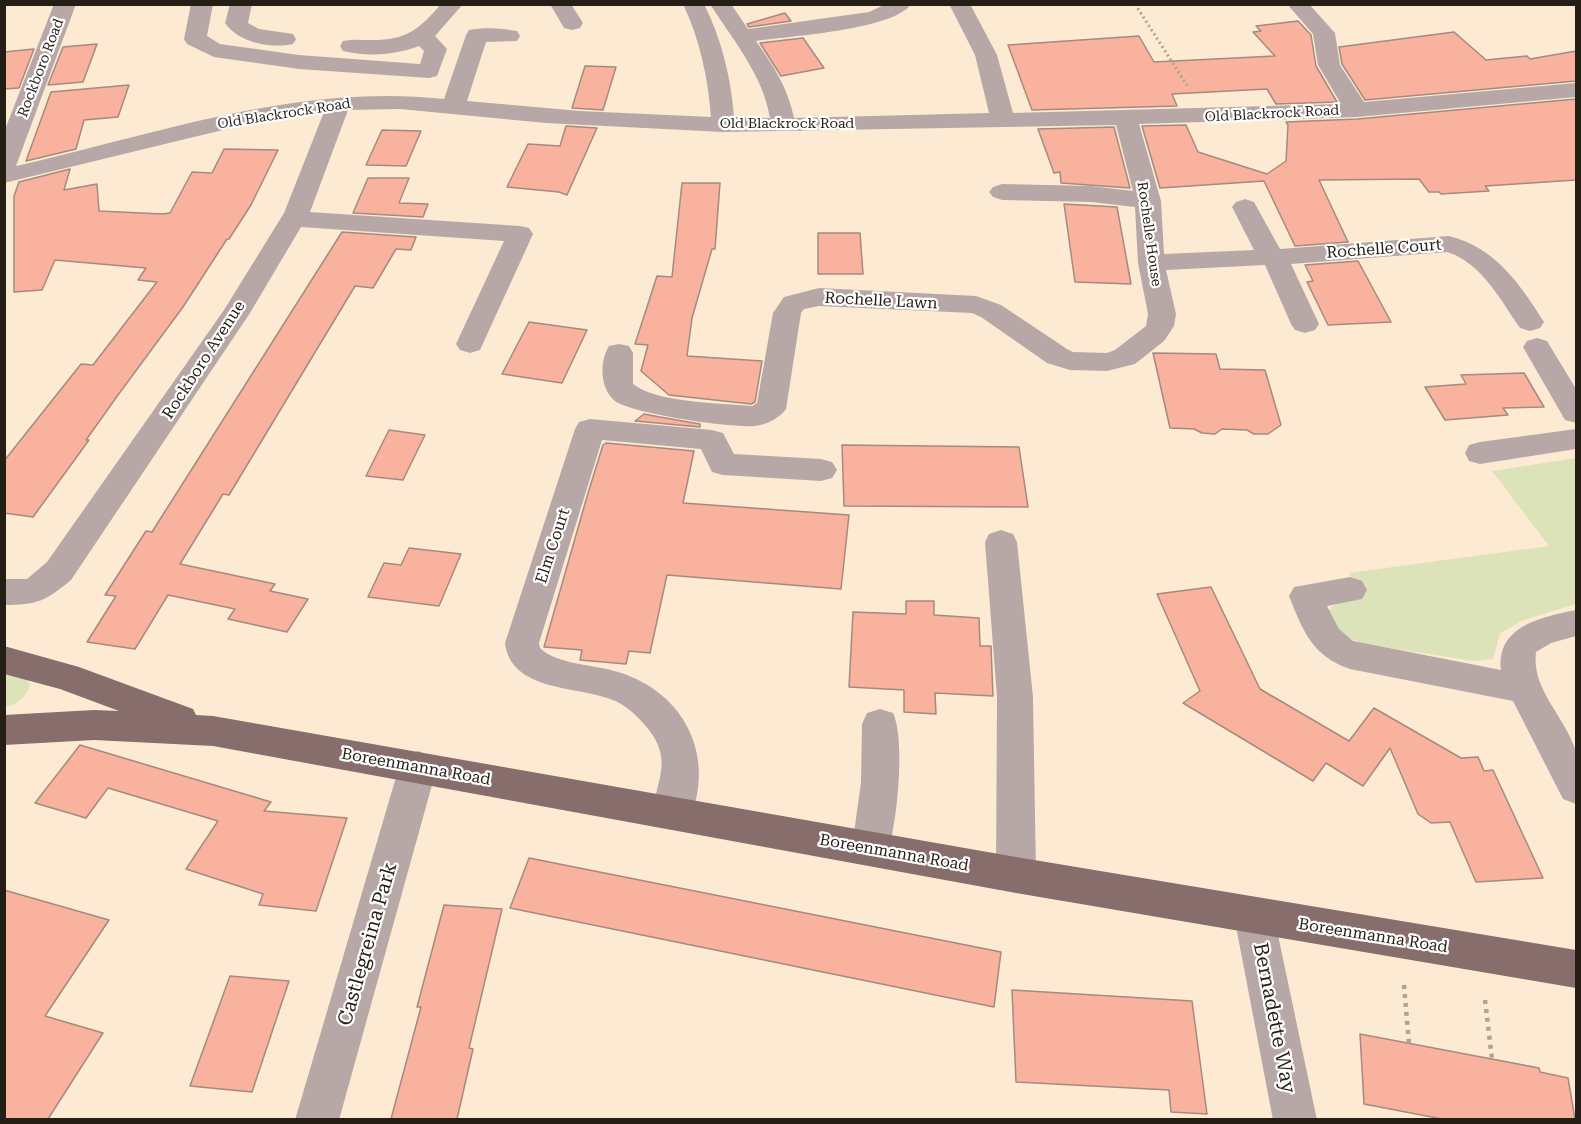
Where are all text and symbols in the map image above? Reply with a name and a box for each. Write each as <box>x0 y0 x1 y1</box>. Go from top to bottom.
street label: Rockboro Road <box>14 16 68 120</box>
street label: Old Blackrock Road <box>216 95 352 133</box>
street label: Old Blackrock Road <box>1204 102 1340 126</box>
street label: Old Blackrock Road <box>720 116 854 132</box>
street label: Rochelle House <box>1133 181 1165 287</box>
street label: Rochelle Court <box>1326 235 1442 263</box>
street label: Rochelle Lawn <box>824 288 938 314</box>
street label: Rockboro Avenue <box>159 297 249 423</box>
street label: Elm Court <box>532 506 574 586</box>
street label: Boreenmanna Road <box>340 744 492 790</box>
street label: Boreenmanna Road <box>818 830 970 876</box>
street label: Castlegreina Park <box>333 860 403 1028</box>
street label: Boreenmanna Road <box>1297 915 1449 957</box>
street label: Bernadette Way <box>1248 941 1300 1095</box>

